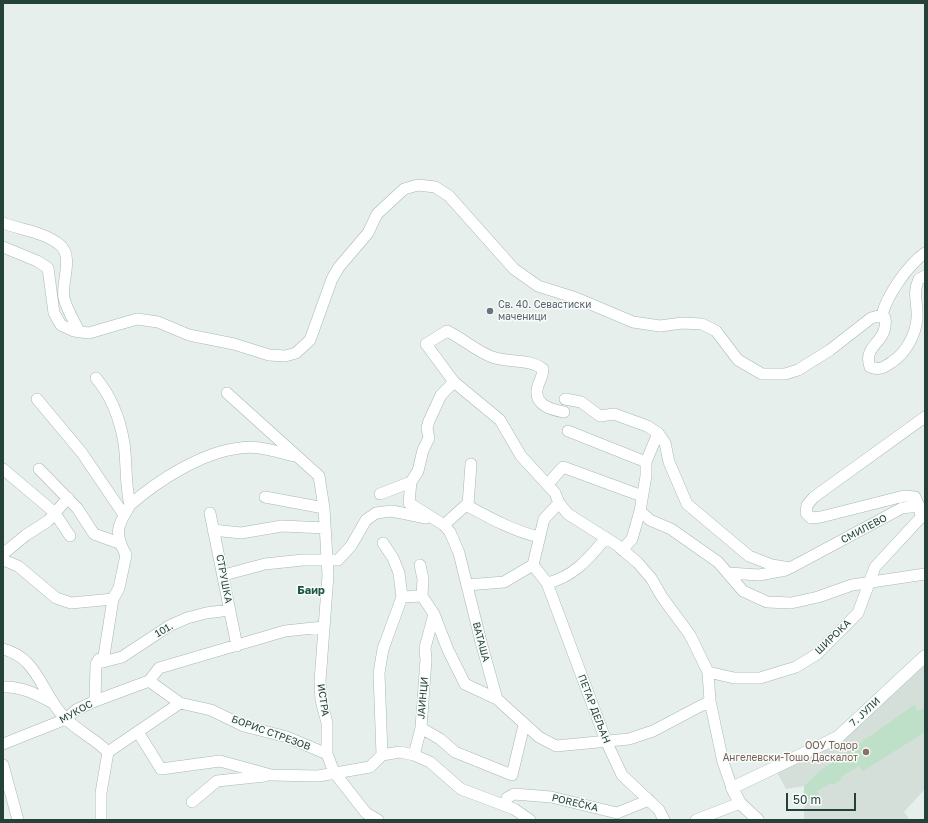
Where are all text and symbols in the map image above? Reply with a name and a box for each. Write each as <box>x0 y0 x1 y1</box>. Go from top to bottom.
place label: Св. 40. Севастиски маченици <box>498 299 591 322</box>
marker: Св. 40. Севастиски маченици <box>485 306 495 316</box>
street label: СМИЛЕВО <box>839 512 889 546</box>
street label: СТРУШКА <box>213 554 235 604</box>
district label: Баир <box>297 584 325 598</box>
street label: ШИРОКА <box>813 617 853 657</box>
street label: 101. <box>153 620 175 640</box>
street label: ВАТАША <box>470 621 492 663</box>
street label: ПЕТАР ДЕЉАН <box>575 673 613 745</box>
street label: ЈАИНЦИ <box>415 676 431 720</box>
street label: ИСТРА <box>315 683 331 717</box>
street label: 7. ЈУЛИ <box>847 695 883 729</box>
street label: МУКОС <box>57 698 95 726</box>
street label: БОРИС СТРЕЗОВ <box>230 713 312 753</box>
place label: ООУ Тодор Ангелевски-Тошо Даскалот <box>723 740 858 764</box>
marker: ООУ Тодор Ангелевски-Тошо Даскалот <box>861 747 871 757</box>
scale bar <box>788 785 858 811</box>
street label: POREČKA <box>551 792 599 814</box>
text: 50 m <box>793 792 821 807</box>

